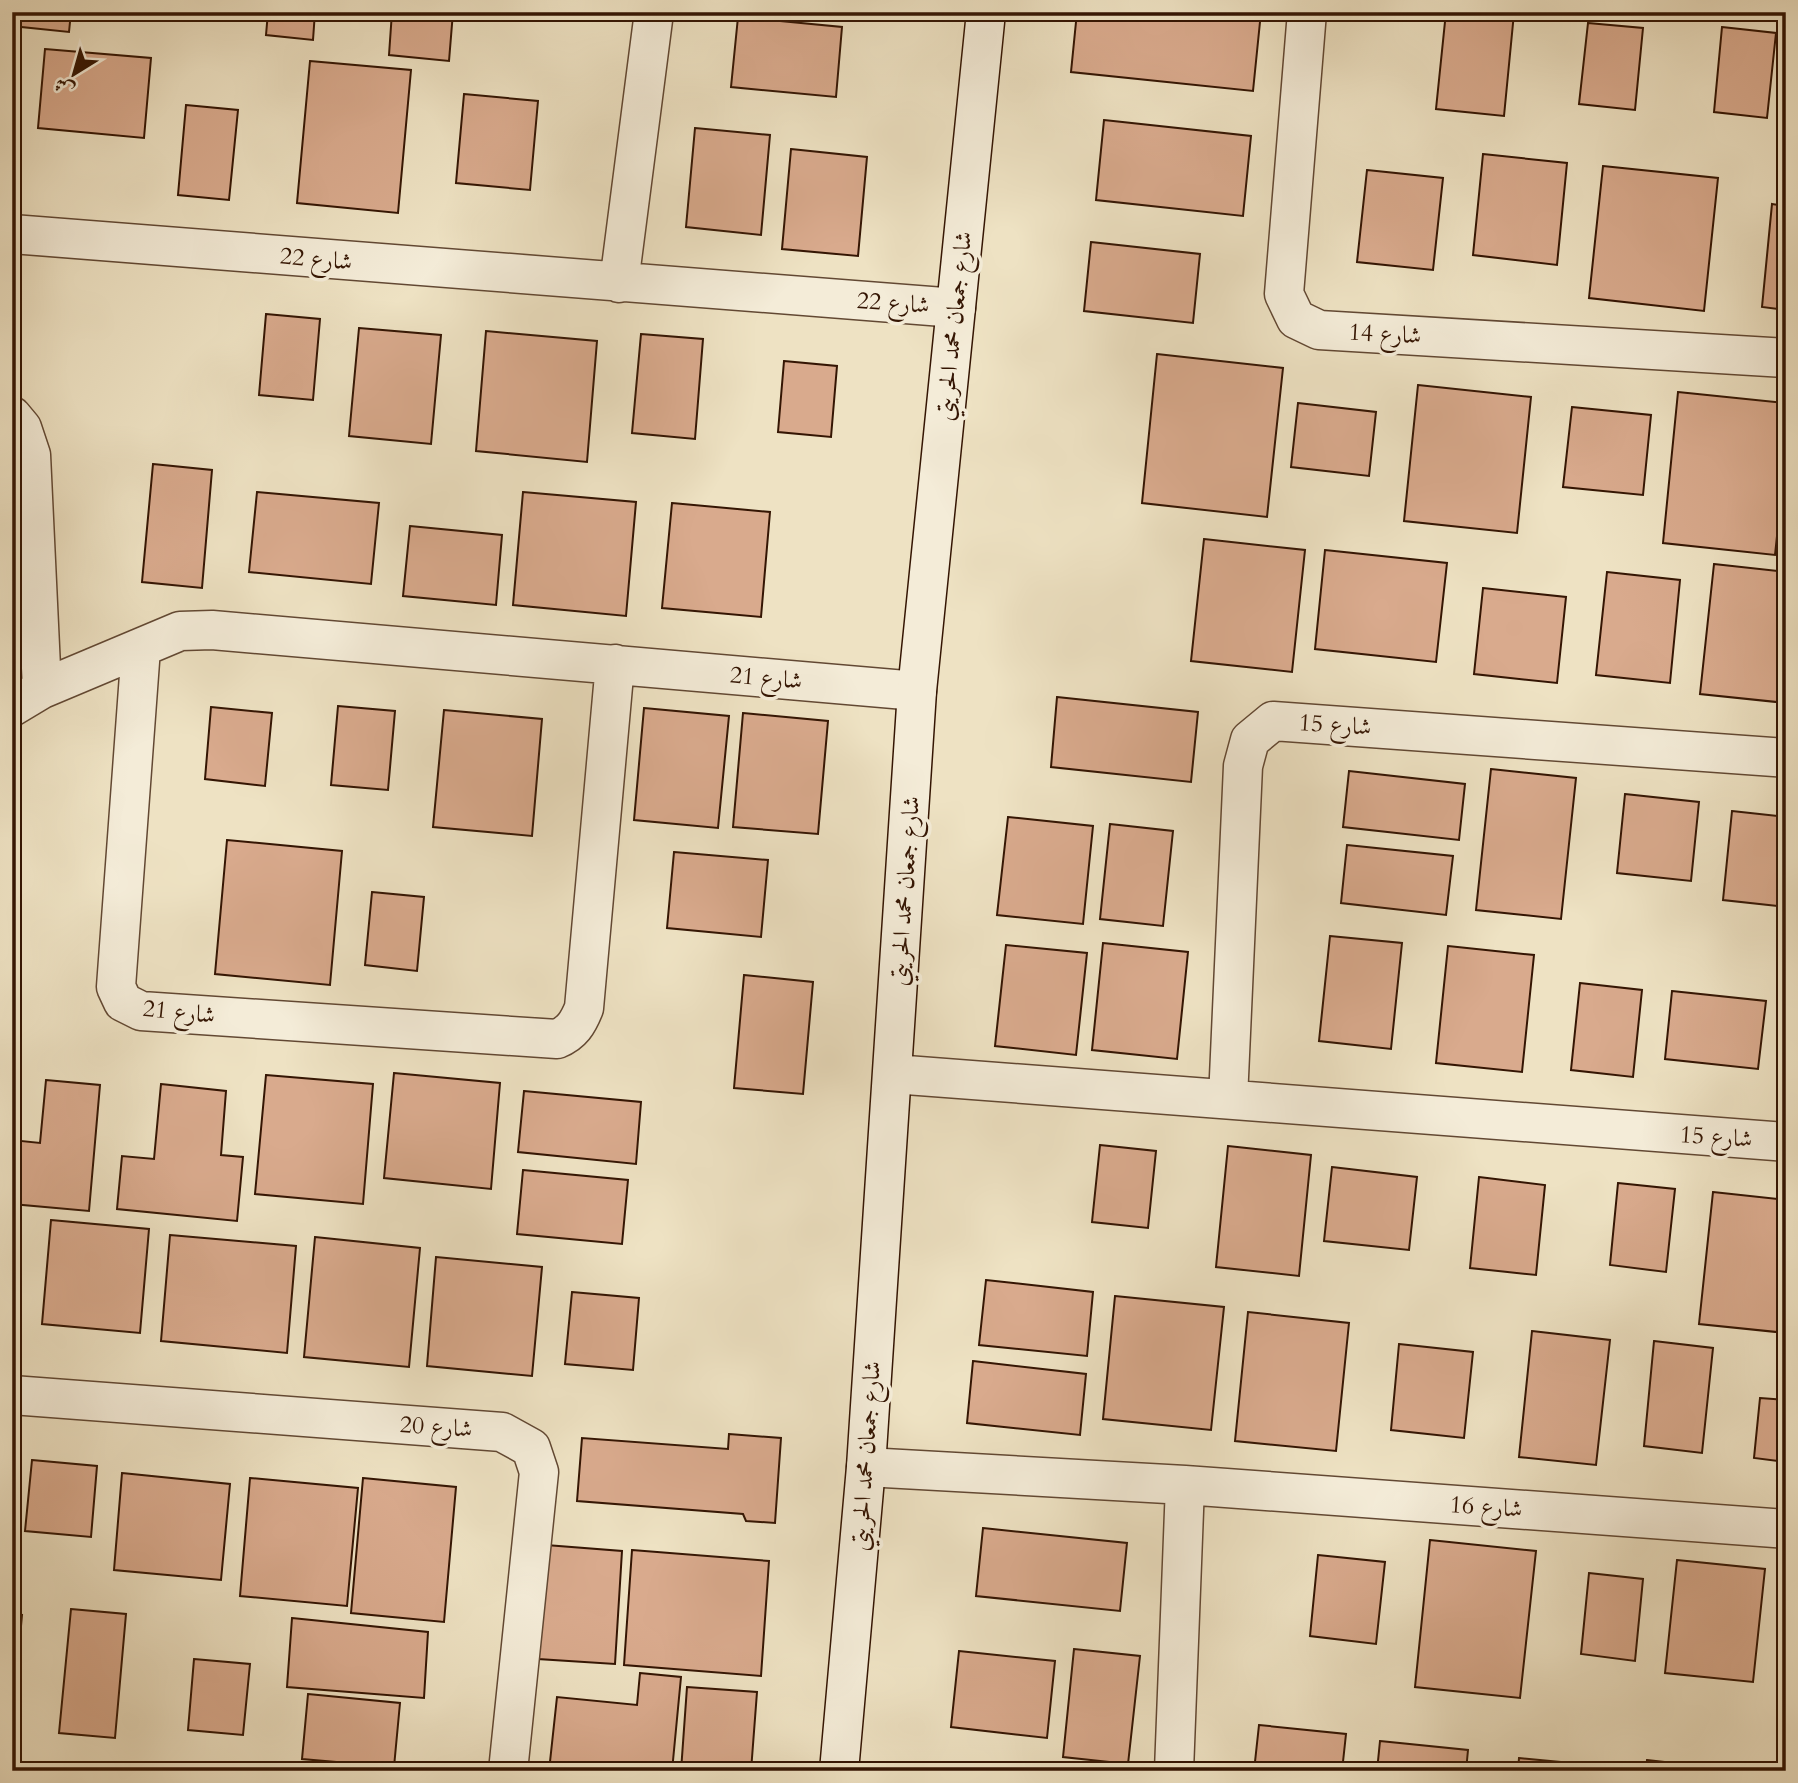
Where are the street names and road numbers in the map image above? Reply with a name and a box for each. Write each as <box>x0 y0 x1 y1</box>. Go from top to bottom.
street label: شارع جمعان محمد الحريتي <box>928 230 985 423</box>
street label: شارع 22 <box>278 239 354 282</box>
street label: شارع 22 <box>855 284 930 325</box>
street label: شارع 14 <box>1348 316 1422 355</box>
street label: شارع 21 <box>728 658 804 701</box>
street label: شارع 15 <box>1297 706 1372 747</box>
street label: شارع جمعان محمد الحريتي <box>882 795 933 987</box>
street label: شارع 21 <box>141 992 217 1035</box>
street label: شارع 15 <box>1678 1118 1753 1159</box>
street label: شارع جمعان محمد الحريتي <box>843 1360 894 1552</box>
street label: شارع 20 <box>398 1408 473 1449</box>
street label: شارع 16 <box>1448 1488 1523 1529</box>

